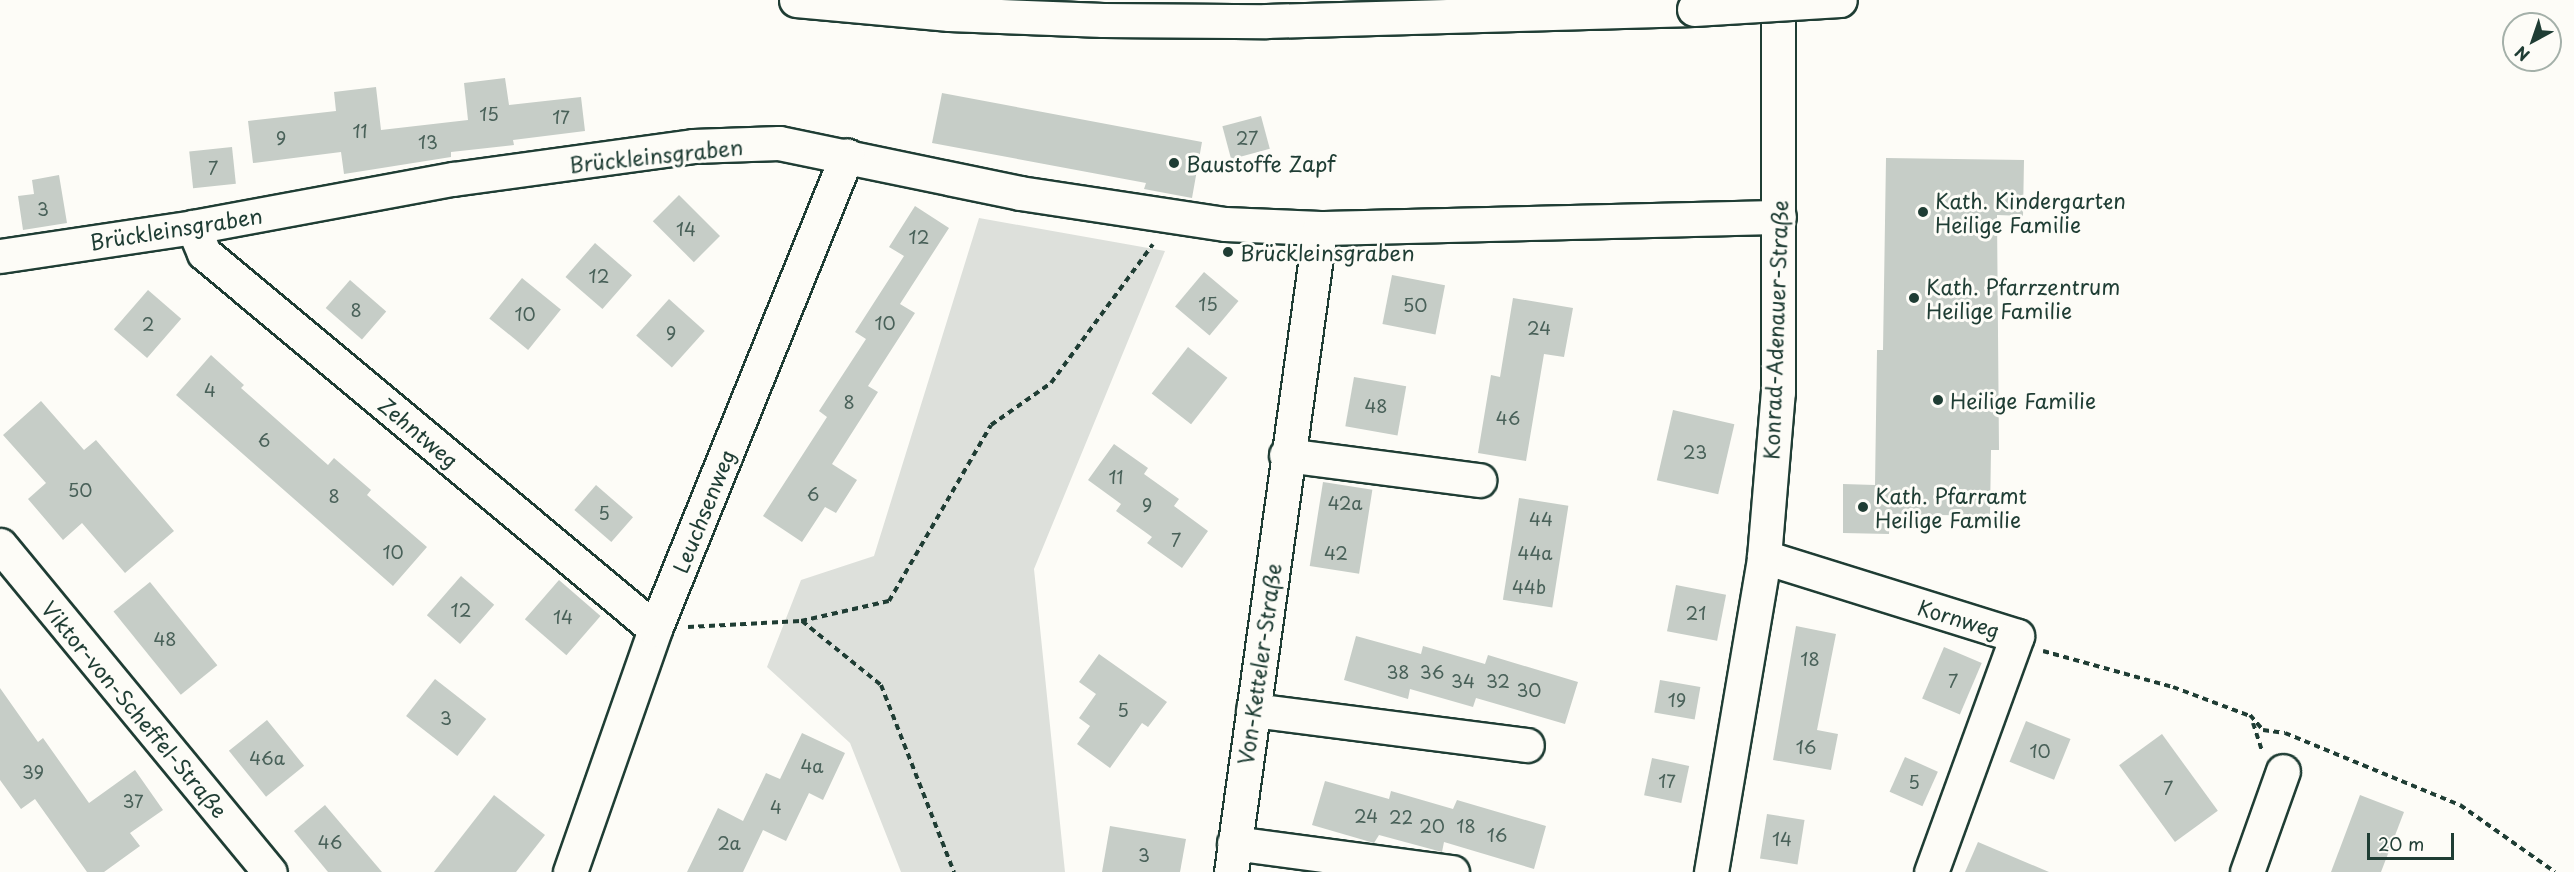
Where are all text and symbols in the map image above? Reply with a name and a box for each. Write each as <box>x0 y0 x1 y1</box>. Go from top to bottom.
north arrow <box>2502 12 2562 72</box>
text: N <box>2509 41 2534 68</box>
house number: 15 <box>479 103 499 125</box>
house number: 17 <box>552 106 570 128</box>
house number: 11 <box>352 120 368 142</box>
house number: 9 <box>276 127 286 149</box>
house number: 27 <box>1236 127 1258 149</box>
house number: 13 <box>418 131 438 153</box>
street label: Brückleinsgraben <box>568 133 744 177</box>
place label: Baustoffe Zapf <box>1186 150 1335 176</box>
marker: Baustoffe Zapf <box>1167 156 1181 170</box>
house number: 7 <box>208 157 218 179</box>
place label: Kath. Kindergarten Heilige Familie <box>1935 187 2128 237</box>
house number: 3 <box>37 198 49 220</box>
street label: Konrad-Adenauer-Straße <box>1758 200 1792 460</box>
street label: Brückleinsgraben <box>88 202 264 254</box>
marker: Kath. Kindergarten Heilige Familie <box>1916 205 1930 219</box>
house number: 14 <box>676 218 696 240</box>
house number: 12 <box>909 226 929 248</box>
place label: Brückleinsgraben <box>1240 239 1415 265</box>
marker: Brückleinsgraben <box>1221 245 1235 259</box>
house number: 12 <box>589 265 609 287</box>
place label: Kath. Pfarrzentrum Heilige Familie <box>1926 273 2122 323</box>
marker: Kath. Pfarrzentrum Heilige Familie <box>1907 291 1921 305</box>
house number: 15 <box>1198 293 1218 315</box>
house number: 50 <box>1403 294 1427 316</box>
house number: 8 <box>350 299 362 321</box>
house number: 10 <box>514 303 536 325</box>
house number: 10 <box>874 312 896 334</box>
house number: 2 <box>142 313 154 335</box>
house number: 24 <box>1527 317 1551 339</box>
house number: 9 <box>666 322 676 344</box>
house number: 4 <box>204 379 216 401</box>
place label: Heilige Familie <box>1950 387 2096 413</box>
house number: 8 <box>843 391 855 413</box>
street label: Zehntweg <box>374 392 464 472</box>
marker: Heilige Familie <box>1931 393 1945 407</box>
house number: 48 <box>1364 395 1388 417</box>
house number: 46 <box>1496 407 1520 429</box>
house number: 6 <box>258 429 270 451</box>
house number: 23 <box>1683 441 1707 463</box>
street label: Leuchsenweg <box>667 446 739 576</box>
house number: 11 <box>1108 466 1124 488</box>
house number: 50 <box>68 479 92 501</box>
place label: Kath. Pfarramt Heilige Familie <box>1875 482 2027 532</box>
house number: 6 <box>807 483 819 505</box>
house number: 8 <box>328 485 340 507</box>
house number: 42a <box>1328 492 1362 514</box>
house number: 9 <box>1142 494 1152 516</box>
marker: Kath. Pfarramt Heilige Familie <box>1856 500 1870 514</box>
house number: 5 <box>598 502 610 524</box>
house number: 44 <box>1529 508 1553 530</box>
house number: 7 <box>1171 529 1181 551</box>
house number: 10 <box>382 541 404 563</box>
house number: 42 <box>1324 542 1348 564</box>
house number: 44a <box>1517 542 1553 564</box>
street label: Von-Ketteler-Straße <box>1232 562 1286 766</box>
house number: 44b <box>1512 576 1546 598</box>
street label: Kornweg <box>1915 594 2003 642</box>
street label: Viktor-von-Scheffel-Straße <box>37 596 233 822</box>
house number: 12 <box>451 599 471 621</box>
house number: 21 <box>1686 602 1706 624</box>
house number: 14 <box>553 606 573 628</box>
house number: 48 <box>153 628 177 650</box>
house number: 18 <box>1800 648 1820 670</box>
house number: 38 <box>1386 661 1410 683</box>
house number: 36 <box>1420 661 1444 683</box>
house number: 34 <box>1451 670 1475 692</box>
house number: 32 <box>1486 670 1510 692</box>
house number: 7 <box>1948 670 1958 692</box>
house number: 30 <box>1516 679 1542 701</box>
house number: 19 <box>1668 689 1686 711</box>
house number: 5 <box>1117 699 1129 721</box>
house number: 3 <box>440 707 452 729</box>
house number: 16 <box>1796 736 1816 758</box>
house number: 10 <box>2029 740 2051 762</box>
house number: 46a <box>249 747 285 769</box>
house number: 4a <box>800 755 824 777</box>
house number: 39 <box>22 761 44 783</box>
house number: 17 <box>1658 770 1676 792</box>
house number: 5 <box>1908 771 1920 793</box>
house number: 7 <box>2163 777 2173 799</box>
house number: 37 <box>122 790 144 812</box>
house number: 4 <box>770 796 782 818</box>
house number: 24 <box>1354 805 1378 827</box>
house number: 22 <box>1389 806 1413 828</box>
house number: 20 <box>1419 815 1445 837</box>
house number: 18 <box>1456 815 1476 837</box>
scale bar <box>2370 821 2457 859</box>
house number: 16 <box>1487 824 1507 846</box>
house number: 14 <box>1772 828 1792 850</box>
text: 20 m <box>2378 830 2424 857</box>
house number: 46 <box>318 831 342 853</box>
house number: 2a <box>717 832 741 854</box>
house number: 3 <box>1138 844 1150 866</box>

